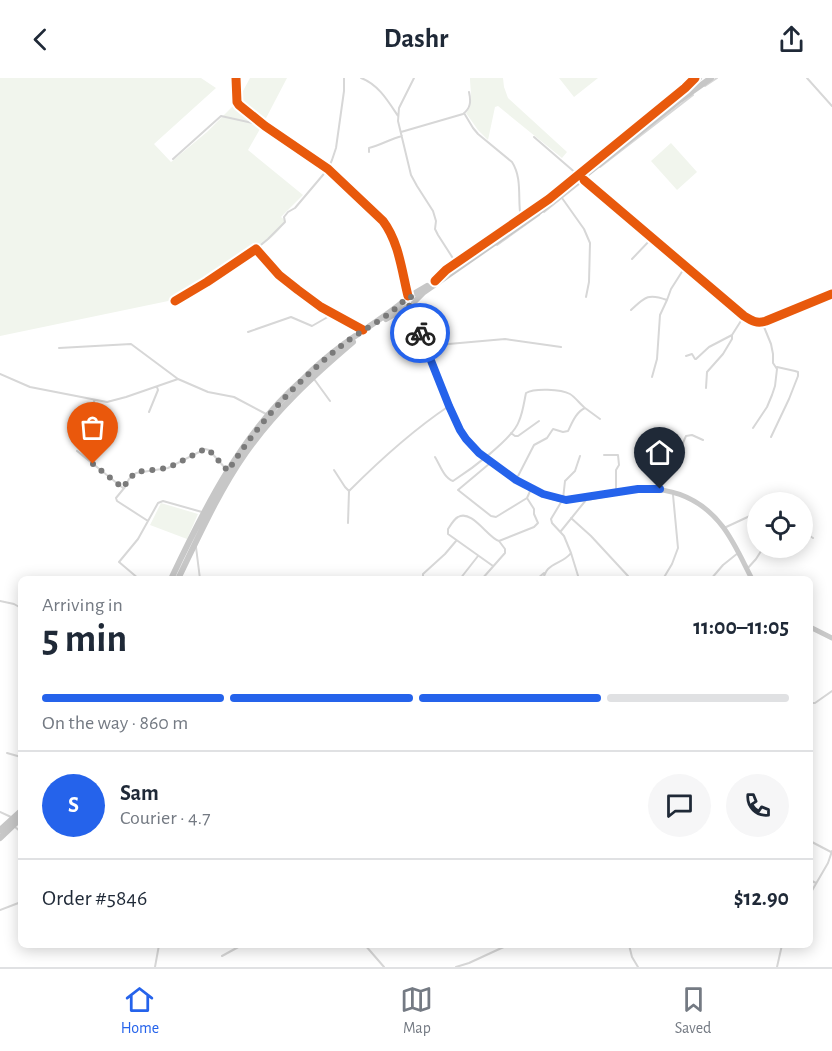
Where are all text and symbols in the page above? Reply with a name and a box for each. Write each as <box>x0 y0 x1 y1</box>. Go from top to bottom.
icon: back <box>24 23 57 56</box>
icon: share <box>775 23 808 56</box>
text: Dashr <box>384 25 448 52</box>
courier <box>390 303 450 363</box>
icon: bike <box>404 317 437 350</box>
pin <box>67 402 118 464</box>
icon: bag <box>76 411 109 444</box>
pin <box>634 427 685 489</box>
icon: home <box>643 436 676 469</box>
map controls <box>747 492 813 558</box>
button: locate <box>747 492 813 558</box>
text: Arriving in <box>42 595 123 615</box>
text: 11:00–11:05 <box>693 616 789 638</box>
text: 5 min <box>42 620 127 659</box>
text: On the way · 860 m <box>42 713 188 733</box>
button: chat <box>648 774 711 837</box>
button: phone <box>726 774 789 837</box>
text: Sam <box>120 782 159 804</box>
text: S <box>68 794 79 816</box>
text: Courier · 4.7 <box>120 808 211 828</box>
text: Order #5846 <box>42 887 147 909</box>
text: $12.90 <box>734 887 789 909</box>
tab: Home <box>121 983 159 1038</box>
tab: Map <box>400 983 433 1038</box>
tab: Saved <box>675 983 711 1038</box>

